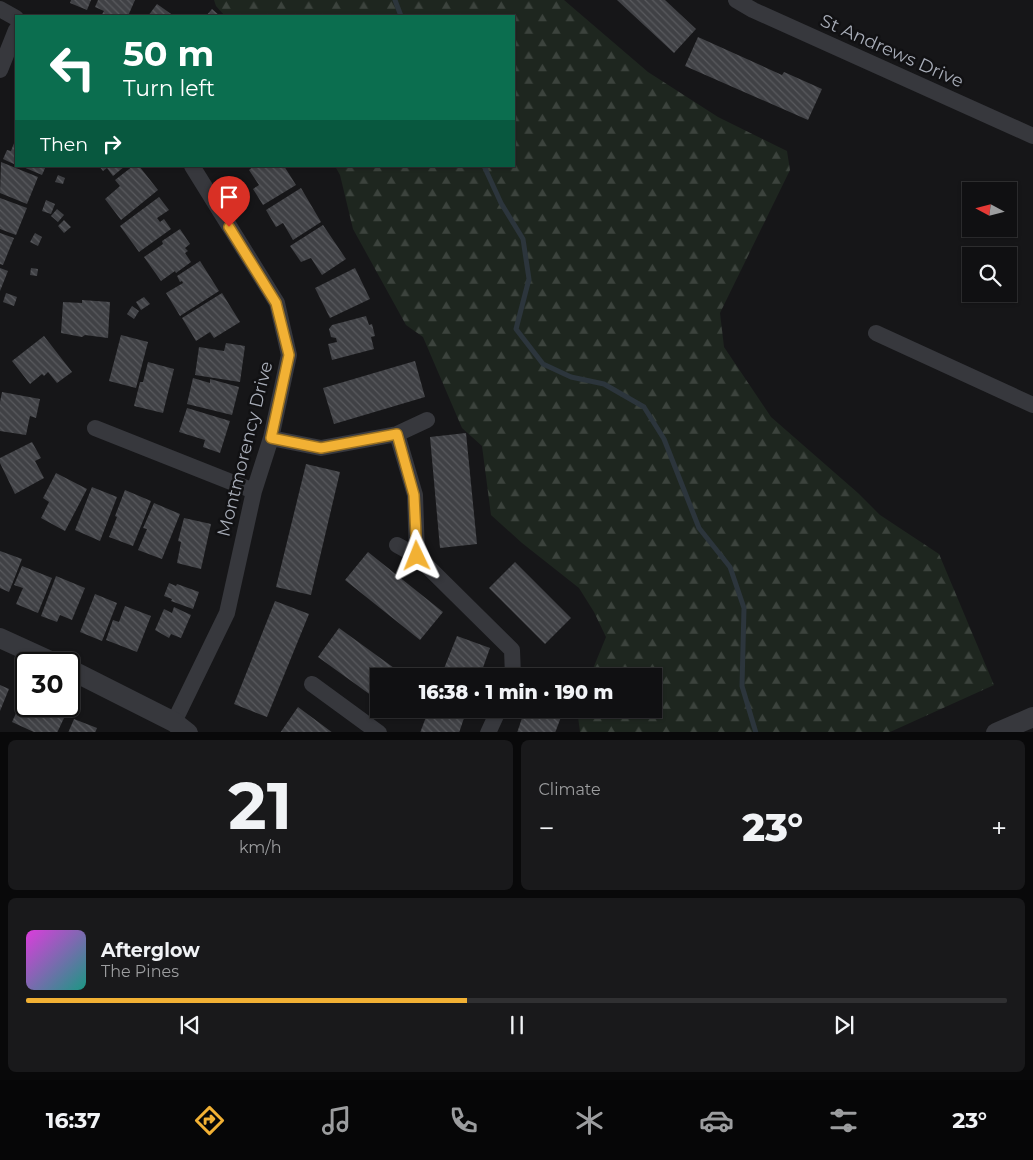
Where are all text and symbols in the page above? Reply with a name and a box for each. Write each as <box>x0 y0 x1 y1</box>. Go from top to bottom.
street label: St Andrews Drive <box>817 10 967 93</box>
text: 50 m <box>123 32 214 75</box>
icon: left <box>40 35 105 100</box>
text: Turn left <box>123 75 215 102</box>
icon: right <box>98 130 126 158</box>
text: Then <box>40 133 88 156</box>
pin <box>208 176 250 227</box>
north arrow <box>962 182 1018 238</box>
map controls <box>962 182 1017 302</box>
icon: arrive <box>215 183 243 211</box>
button: search <box>962 247 1017 302</box>
street label: Montmorency Drive <box>213 359 277 539</box>
position arrow <box>390 529 442 581</box>
speed limit sign: 30 <box>15 652 80 717</box>
text: 16:38 · 1 min · 190 m <box>419 681 613 704</box>
text: 21 <box>228 766 292 845</box>
text: Climate <box>539 780 601 799</box>
text: 23° <box>742 804 803 851</box>
text: − <box>539 811 555 845</box>
text: + <box>991 811 1007 845</box>
text: km/h <box>239 838 282 857</box>
text: Afterglow <box>101 939 200 962</box>
text: The Pines <box>101 962 179 981</box>
icon: previous <box>176 1011 204 1039</box>
icon: pause <box>503 1011 531 1039</box>
icon: next <box>830 1011 858 1039</box>
icon: directions <box>192 1103 227 1138</box>
icon: music <box>319 1103 354 1138</box>
icon: phone <box>446 1103 481 1138</box>
icon: climate <box>572 1103 607 1138</box>
icon: car <box>699 1103 734 1138</box>
icon: filters <box>826 1103 861 1138</box>
text: 16:37 <box>46 1107 101 1134</box>
text: 23° <box>952 1107 987 1134</box>

